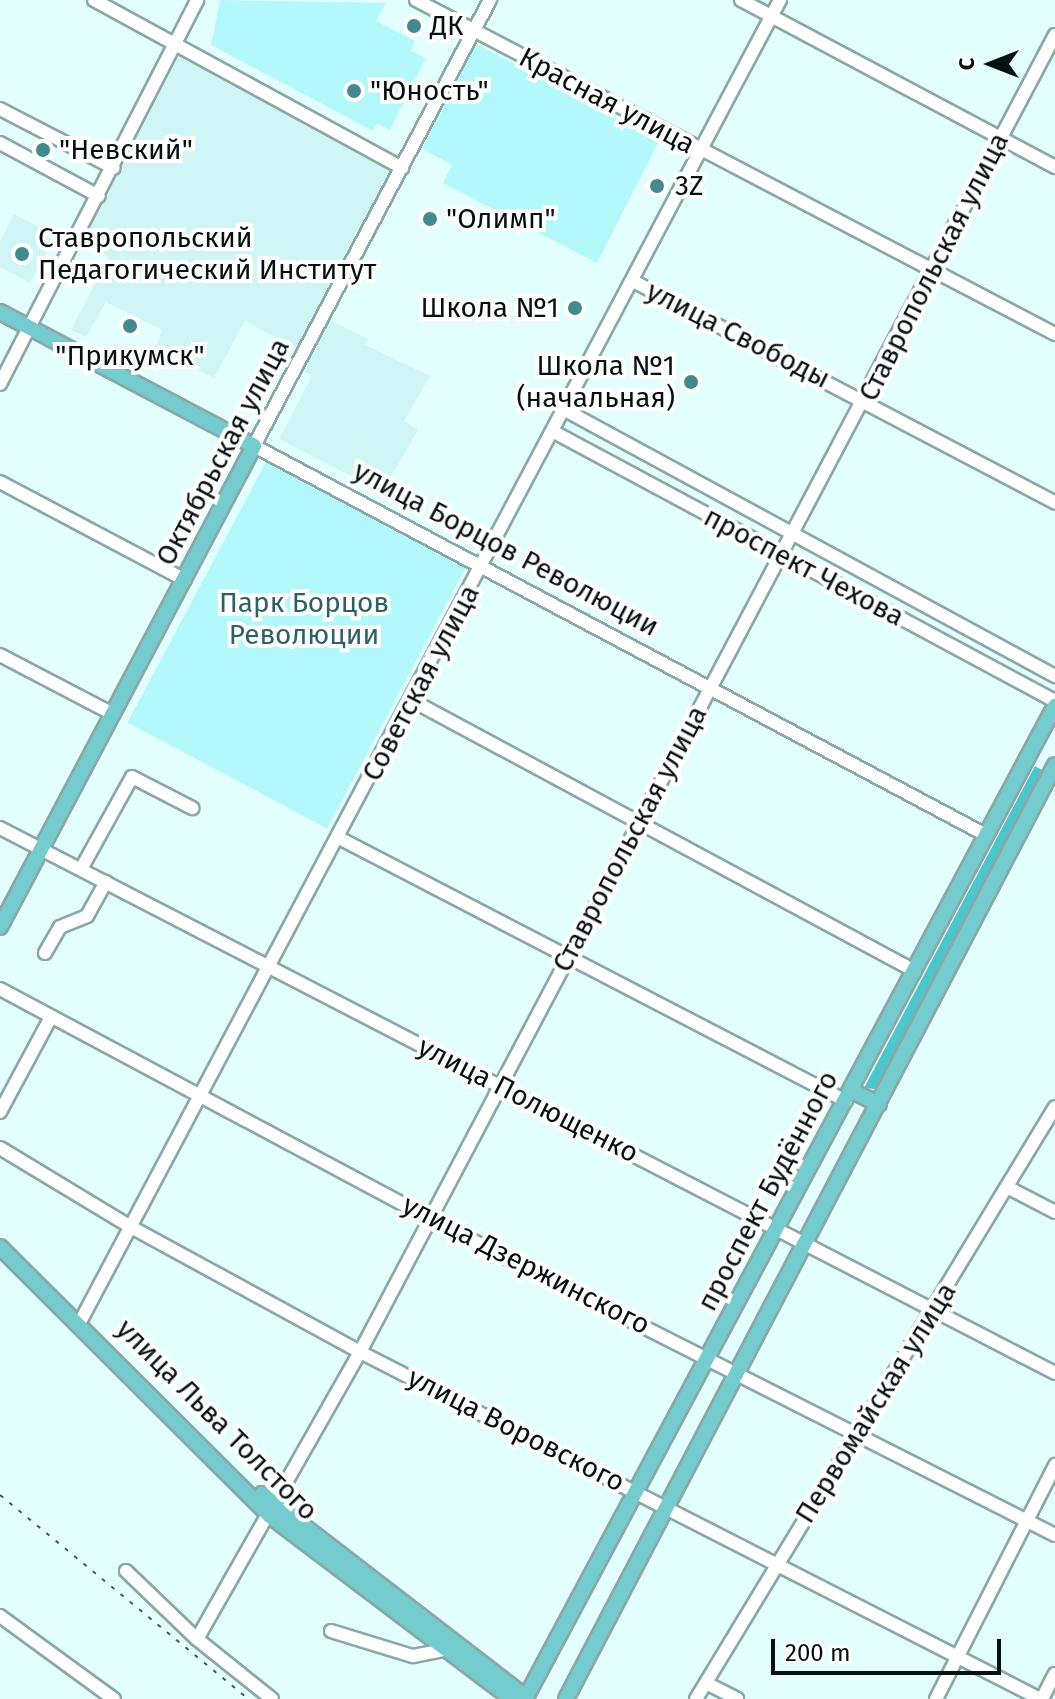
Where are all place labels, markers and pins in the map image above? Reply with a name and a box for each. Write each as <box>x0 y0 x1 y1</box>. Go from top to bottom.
place label: ДК <box>430 9 464 43</box>
marker: ДК <box>405 17 423 35</box>
place label: "Юность" <box>370 74 489 108</box>
marker: "Юность" <box>345 82 363 100</box>
place label: "Невский" <box>59 133 193 167</box>
marker: "Невский" <box>34 141 52 159</box>
place label: 3Z <box>675 169 704 203</box>
marker: 3Z <box>646 175 668 197</box>
place label: "Олимп" <box>446 202 556 236</box>
marker: "Олимп" <box>421 210 439 228</box>
place label: Ставропольский Педагогический Институт <box>38 221 376 287</box>
marker: Ставропольский Педагогический Институт <box>13 245 31 263</box>
place label: Школа №1 <box>420 291 559 325</box>
marker: Школа №1 <box>566 299 584 317</box>
marker: "Прикумск" <box>121 317 139 335</box>
place label: "Прикумск" <box>55 339 205 373</box>
place label: Школа №1 (начальная) <box>516 349 675 415</box>
marker: Школа №1 (начальная) <box>682 373 700 391</box>

